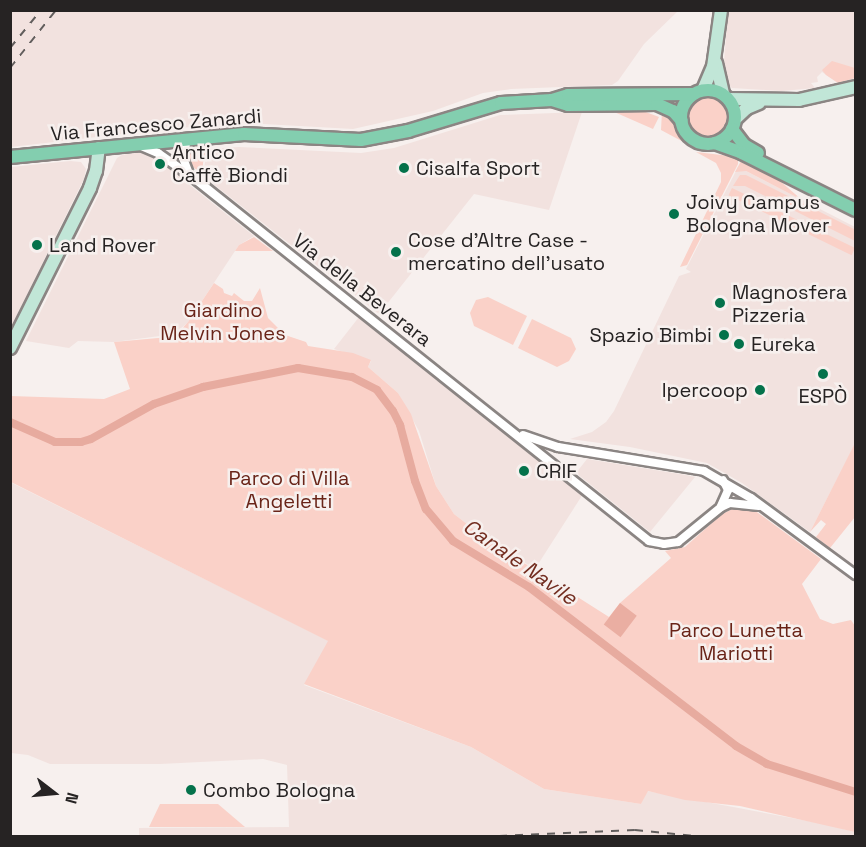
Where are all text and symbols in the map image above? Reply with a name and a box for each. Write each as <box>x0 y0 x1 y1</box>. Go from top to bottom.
street label: Via Francesco Zanardi <box>50 104 262 146</box>
place label: Antico Caffè Biondi <box>172 140 288 187</box>
place label: Cisalfa Sport <box>416 156 540 180</box>
marker: Antico Caffè Biondi <box>153 157 167 171</box>
marker: Cisalfa Sport <box>397 161 411 175</box>
place label: Joivy Campus Bologna Mover <box>686 190 830 237</box>
marker: Joivy Campus Bologna Mover <box>667 207 681 221</box>
street label: Via della Beverara <box>288 228 436 352</box>
place label: Cose d'Altre Case - mercatino dell'usato <box>408 228 605 275</box>
place label: Land Rover <box>49 233 156 257</box>
marker: Land Rover <box>30 238 44 252</box>
marker: Cose d'Altre Case - mercatino dell'usato <box>389 245 403 259</box>
place label: Magnosfera Pizzeria <box>732 280 847 327</box>
marker: Magnosfera Pizzeria <box>713 296 727 310</box>
park label: Giardino Melvin Jones <box>160 299 286 346</box>
place label: Spazio Bimbi <box>589 323 712 347</box>
marker: Spazio Bimbi <box>717 328 731 342</box>
place label: Eureka <box>751 332 816 356</box>
marker: Eureka <box>732 337 746 351</box>
marker: ESPÒ <box>816 367 830 381</box>
place label: Ipercoop <box>662 378 748 402</box>
marker: Ipercoop <box>753 383 767 397</box>
place label: ESPÒ <box>799 384 847 408</box>
place label: CRIF <box>536 459 577 483</box>
marker: CRIF <box>517 464 531 478</box>
park label: Parco di Villa Angeletti <box>228 467 350 514</box>
water label: Canale Navile <box>458 514 582 610</box>
park label: Parco Lunetta Mariotti <box>669 619 803 666</box>
north arrow <box>24 763 84 823</box>
place label: Combo Bologna <box>203 778 355 802</box>
marker: Combo Bologna <box>184 783 198 797</box>
text: N <box>60 790 83 806</box>

